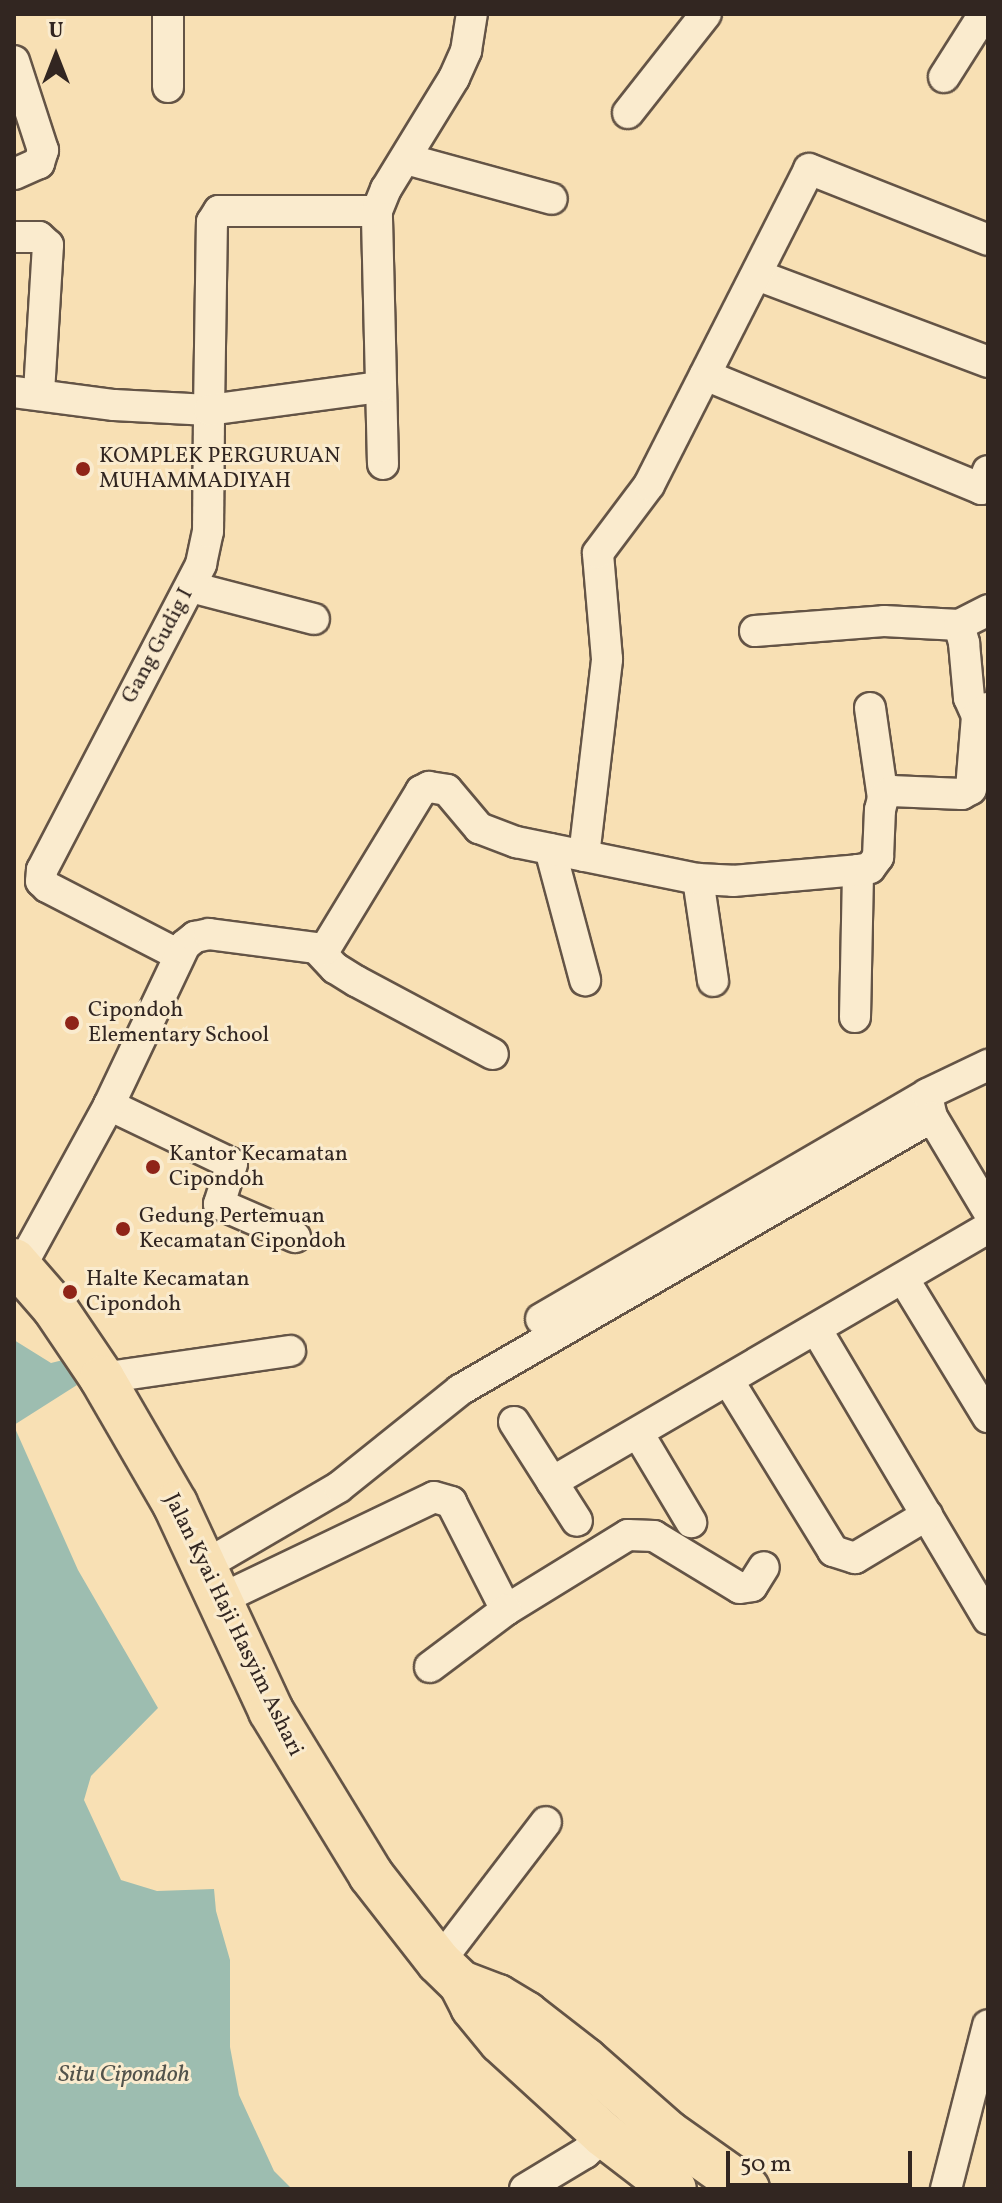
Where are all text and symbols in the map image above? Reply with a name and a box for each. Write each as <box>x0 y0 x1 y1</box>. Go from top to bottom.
north arrow <box>16 16 96 96</box>
text: U <box>48 16 64 47</box>
place label: KOMPLEK PERGURUAN MUHAMMADIYAH <box>99 443 340 494</box>
marker: KOMPLEK PERGURUAN MUHAMMADIYAH <box>74 460 92 478</box>
street label: Gang Gudig I <box>117 584 199 708</box>
place label: Cipondoh Elementary School <box>88 997 270 1048</box>
marker: Cipondoh Elementary School <box>63 1014 81 1032</box>
place label: Kantor Kecamatan Cipondoh <box>169 1141 348 1192</box>
marker: Kantor Kecamatan Cipondoh <box>144 1158 162 1176</box>
place label: Gedung Pertemuan Kecamatan Cipondoh <box>139 1203 346 1254</box>
marker: Gedung Pertemuan Kecamatan Cipondoh <box>114 1220 132 1238</box>
place label: Halte Kecamatan Cipondoh <box>86 1266 250 1318</box>
marker: Halte Kecamatan Cipondoh <box>61 1283 79 1301</box>
street label: Jalan Kyai Haji Hasyim Ashari <box>158 1489 308 1761</box>
water label: Situ Cipondoh <box>58 2062 190 2090</box>
scale bar <box>730 2135 916 2185</box>
text: 50 m <box>740 2148 792 2182</box>

